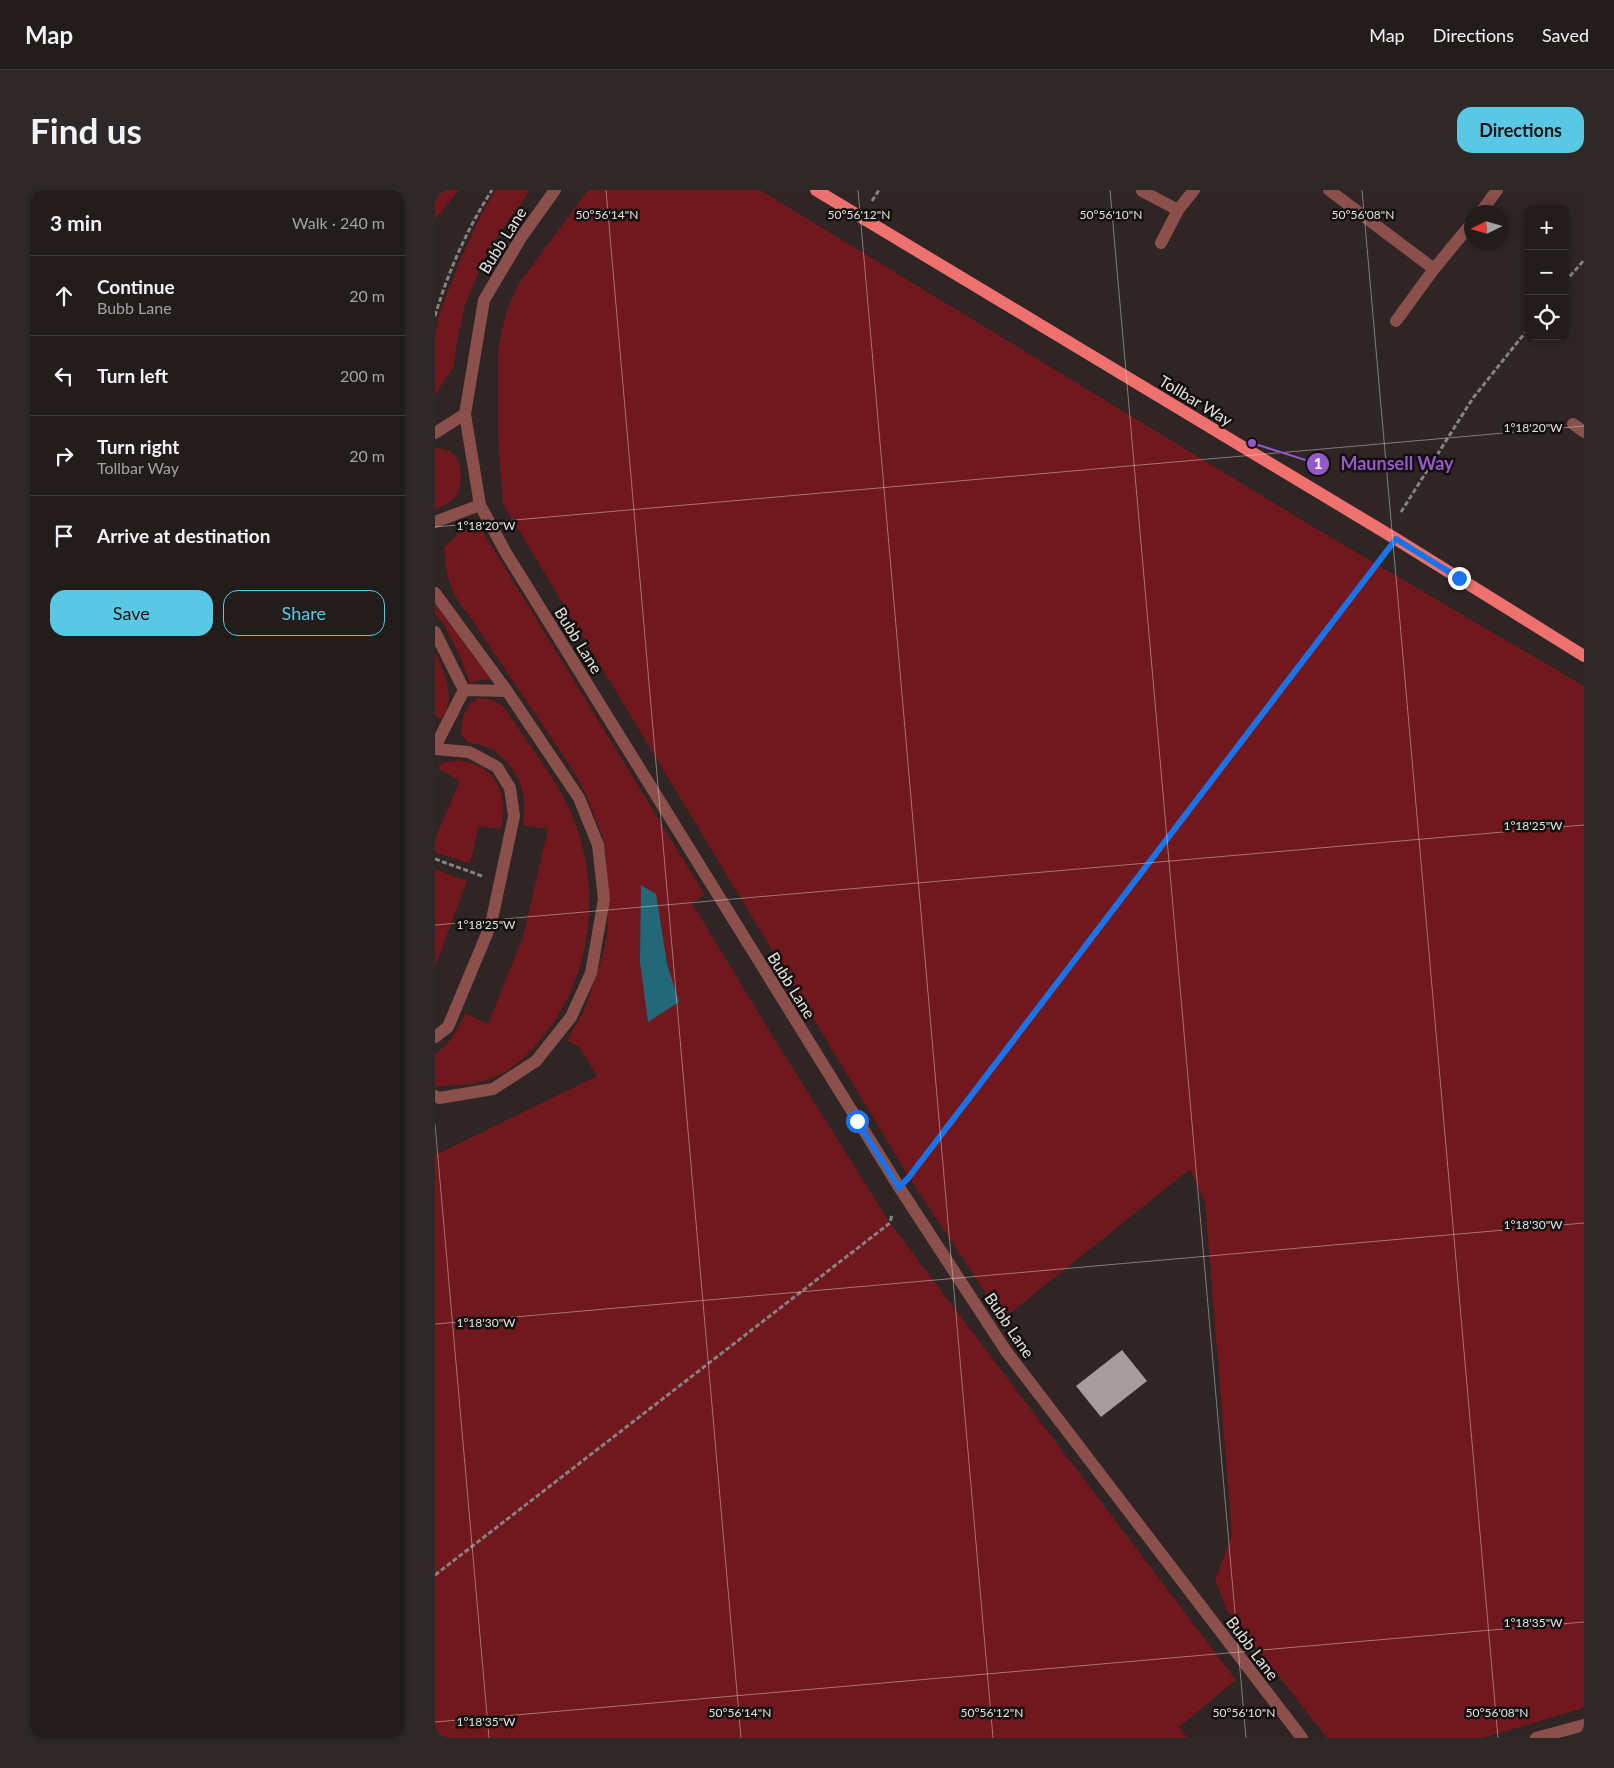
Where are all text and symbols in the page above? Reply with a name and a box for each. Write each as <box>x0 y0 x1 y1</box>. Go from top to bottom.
text: Map <box>25 20 73 49</box>
text: Map <box>1369 24 1405 46</box>
text: Directions <box>1433 24 1514 46</box>
text: Saved <box>1542 24 1589 46</box>
button: Directions <box>1457 107 1584 153</box>
text: Find us <box>30 109 142 151</box>
street label: Bubb Lane <box>474 203 530 277</box>
north arrow <box>1464 205 1509 250</box>
map controls <box>1524 205 1569 340</box>
button: + <box>1524 205 1569 250</box>
text: 50°56'14"N <box>576 207 638 222</box>
text: 50°56'12"N <box>828 207 890 222</box>
text: 50°56'10"N <box>1080 207 1142 222</box>
text: 50°56'08"N <box>1332 207 1394 222</box>
text: 3 min <box>50 210 102 235</box>
text: Walk · 240 m <box>292 213 385 232</box>
button: − <box>1524 250 1569 295</box>
text: Continue <box>97 275 175 298</box>
icon: ahead <box>50 282 78 310</box>
text: 20 m <box>349 286 385 305</box>
button: locate <box>1524 295 1569 340</box>
text: Bubb Lane <box>97 298 172 317</box>
icon: left <box>50 362 78 390</box>
text: Turn left <box>97 364 168 387</box>
text: 200 m <box>340 366 385 385</box>
street label: Tollbar Way <box>1156 371 1237 430</box>
text: 1°18'20"W <box>1503 420 1563 435</box>
text: Turn right <box>97 435 179 458</box>
icon: right <box>50 442 78 470</box>
text: 20 m <box>349 446 385 465</box>
callout: Maunsell Way <box>1306 447 1464 480</box>
text: Maunsell Way <box>1340 452 1454 474</box>
text: 1 <box>1314 454 1322 472</box>
text: Tollbar Way <box>97 458 179 477</box>
text: 1°18'20"W <box>456 518 516 533</box>
icon: arrive <box>50 522 78 550</box>
text: Arrive at destination <box>97 524 270 547</box>
route end <box>1448 567 1471 590</box>
button: Save <box>50 590 213 636</box>
button: Share <box>223 590 385 636</box>
street label: Bubb Lane <box>551 603 607 677</box>
text: 1°18'25"W <box>1503 818 1563 833</box>
text: 1°18'25"W <box>456 917 516 932</box>
street label: Bubb Lane <box>764 948 820 1022</box>
route start <box>846 1110 869 1133</box>
text: 1°18'30"W <box>1503 1217 1563 1232</box>
street label: Bubb Lane <box>981 1289 1039 1361</box>
text: 1°18'30"W <box>456 1315 516 1330</box>
street label: Bubb Lane <box>1223 1612 1283 1684</box>
text: 1°18'35"W <box>1503 1615 1563 1630</box>
text: 50°56'14"N <box>709 1705 771 1720</box>
text: 50°56'12"N <box>961 1705 1023 1720</box>
text: 50°56'10"N <box>1213 1705 1275 1720</box>
text: 50°56'08"N <box>1466 1705 1528 1720</box>
text: 1°18'35"W <box>456 1714 516 1729</box>

